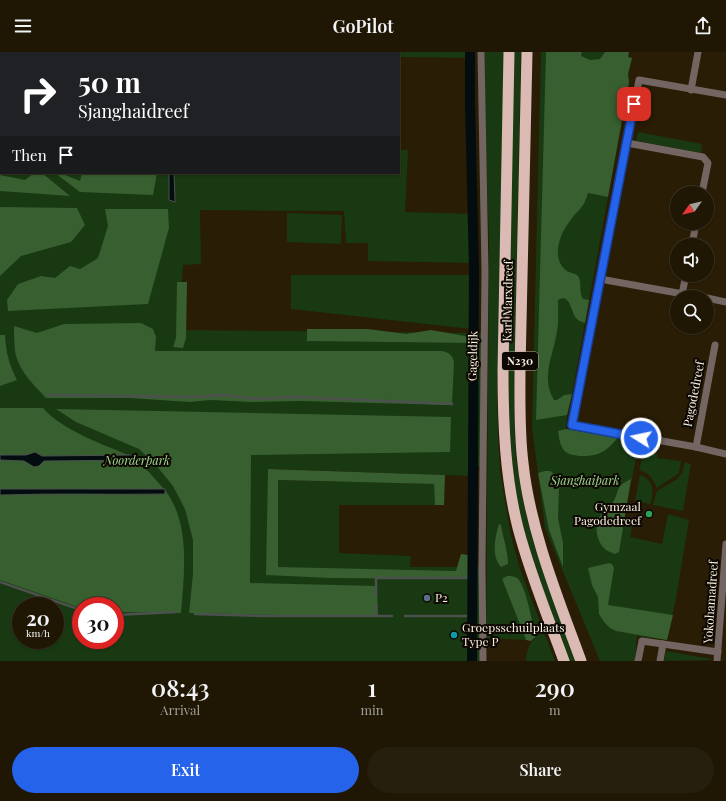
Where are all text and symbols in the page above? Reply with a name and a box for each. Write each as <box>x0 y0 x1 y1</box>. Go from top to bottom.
text: GoPilot <box>332 14 394 38</box>
icon: menu <box>12 15 34 37</box>
icon: share <box>692 15 714 37</box>
text: 50 m <box>78 63 141 100</box>
icon: right <box>12 68 64 120</box>
pin <box>617 87 651 121</box>
icon: arrive <box>623 93 645 115</box>
text: Sjanghaidreef <box>78 99 189 123</box>
icon: arrive <box>55 144 77 166</box>
text: Then <box>12 145 47 165</box>
north arrow <box>670 186 714 230</box>
map controls <box>670 186 714 334</box>
button: sound <box>670 238 714 282</box>
street label: Karl Marxdreef <box>498 259 516 342</box>
button: search <box>670 290 714 334</box>
street label: Gageldijk <box>464 330 480 381</box>
road number: N230 <box>502 352 538 370</box>
street label: Pagodedreef <box>679 358 707 428</box>
position arrow <box>620 417 662 459</box>
park label: Noorderpark <box>103 452 170 468</box>
park label: Sjanghaipark <box>549 472 620 488</box>
place label: Gymzaal Pagodedreef <box>574 498 642 528</box>
marker: Gymzaal Pagodedreef <box>644 509 654 519</box>
street label: Yokohamadreef <box>699 559 721 645</box>
place label: P2 <box>435 589 448 605</box>
marker: P2 <box>422 593 432 603</box>
speed limit sign: 30 <box>72 597 124 649</box>
text: 20 <box>26 604 50 631</box>
place label: Groepsschuilplaats Type P <box>462 619 565 649</box>
text: km/h <box>26 626 50 640</box>
marker: Groepsschuilplaats Type P <box>449 630 459 640</box>
text: 08:43 <box>151 671 209 703</box>
text: 1 <box>367 671 377 703</box>
text: 290 <box>535 671 575 703</box>
text: Arrival <box>160 701 200 718</box>
text: min <box>360 701 384 718</box>
text: m <box>549 701 561 718</box>
button: Exit <box>12 747 359 793</box>
button: Share <box>367 747 714 793</box>

